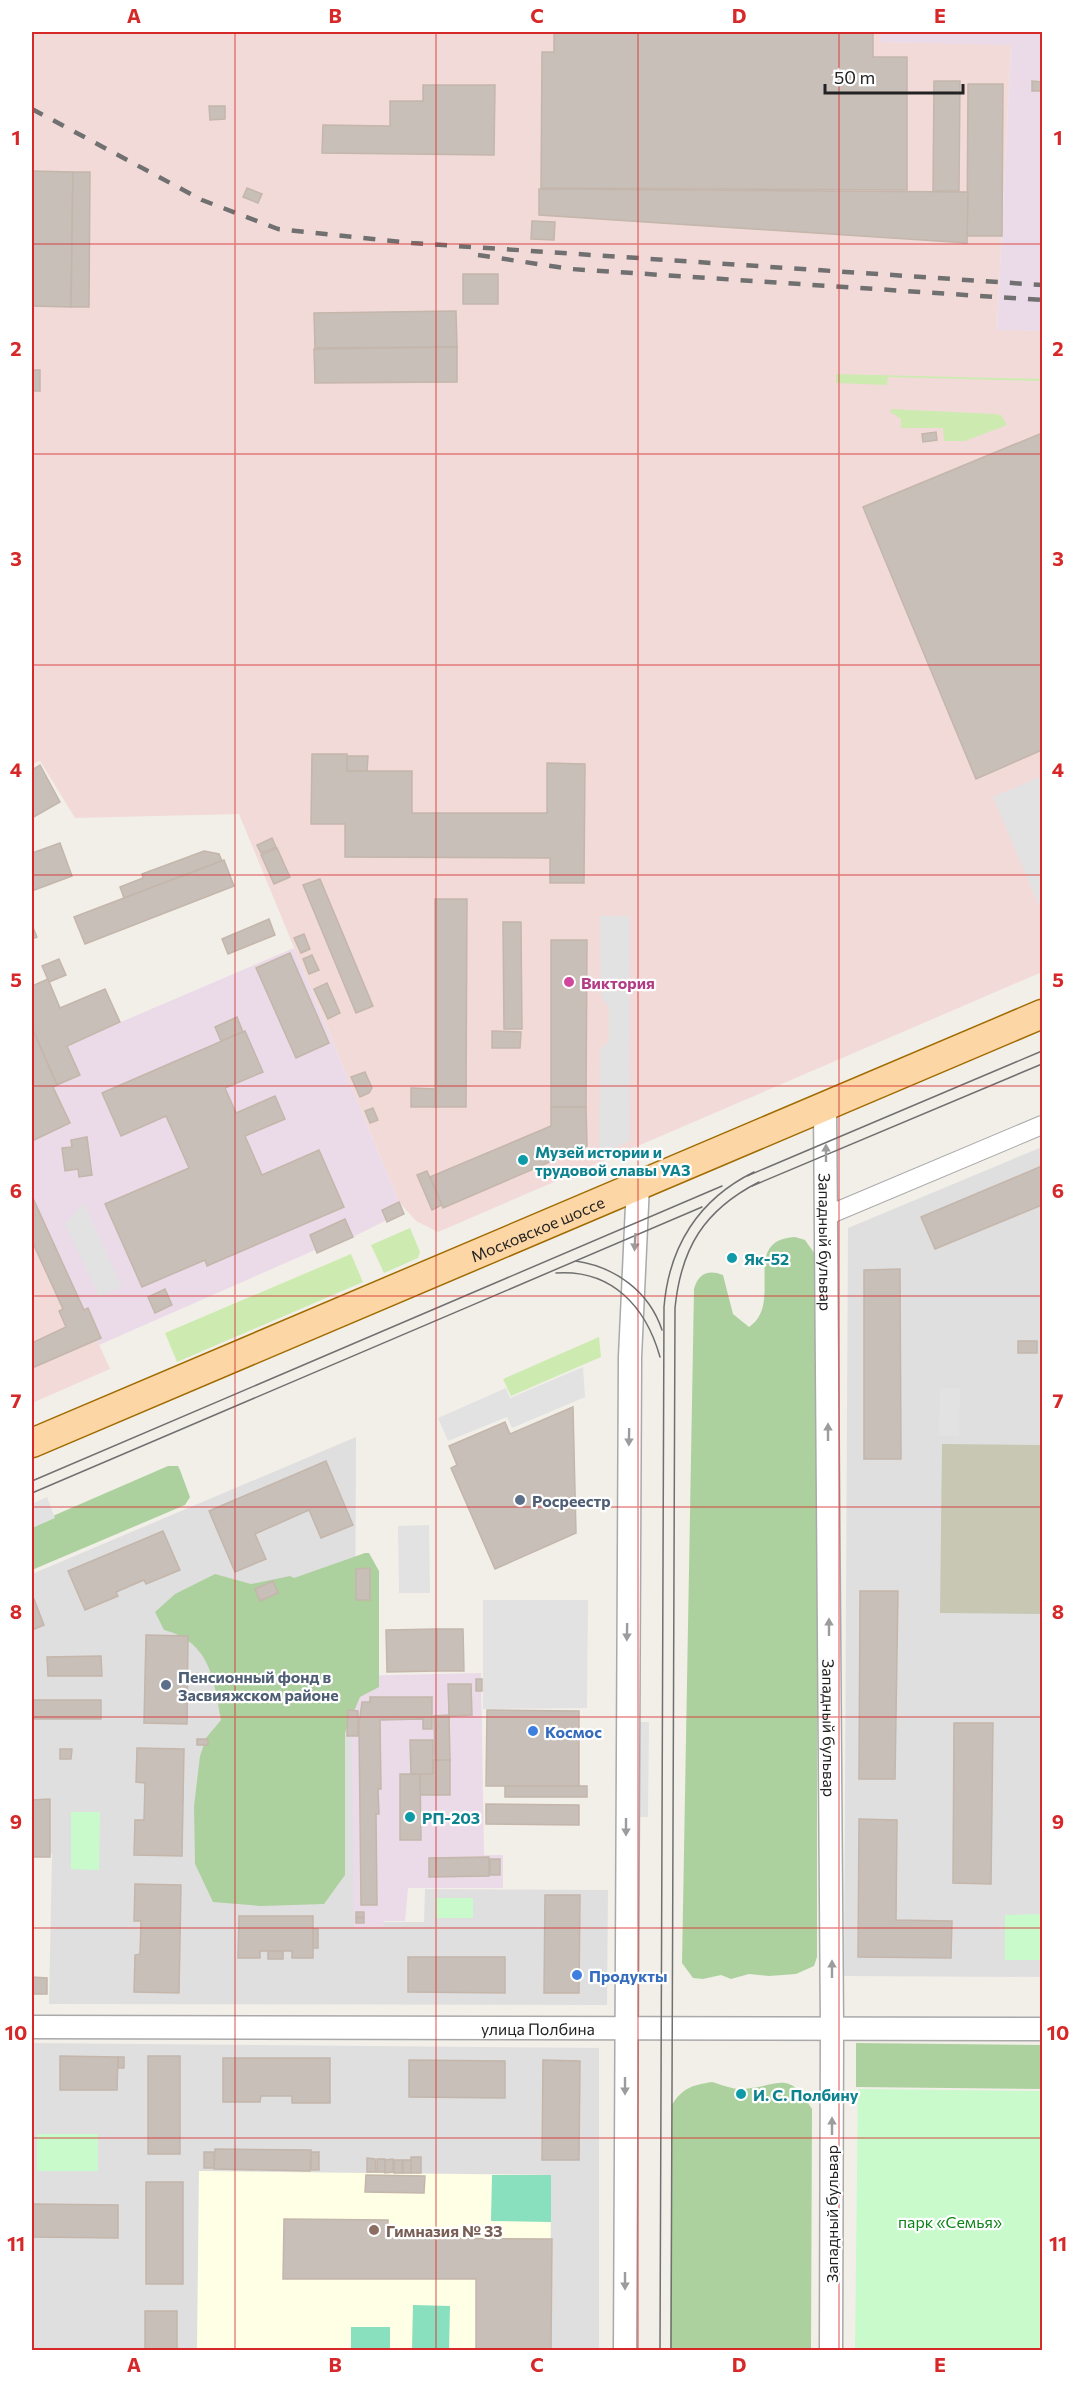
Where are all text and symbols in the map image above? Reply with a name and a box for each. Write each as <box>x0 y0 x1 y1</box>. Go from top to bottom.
text: A <box>127 3 141 27</box>
text: B <box>328 3 342 27</box>
text: C <box>530 3 544 27</box>
text: D <box>732 3 746 27</box>
text: E <box>934 3 946 27</box>
scale bar <box>825 57 963 95</box>
text: 50 m <box>834 66 875 88</box>
text: 1 <box>11 125 21 149</box>
text: 1 <box>1053 125 1063 149</box>
text: 2 <box>10 336 22 360</box>
text: 2 <box>1052 336 1064 360</box>
text: 3 <box>10 546 22 570</box>
text: 3 <box>1052 546 1064 570</box>
text: 4 <box>10 757 22 781</box>
text: 4 <box>1052 757 1064 781</box>
text: 5 <box>10 967 22 991</box>
text: 5 <box>1052 967 1064 991</box>
place label: Виктория <box>581 973 655 992</box>
marker: Виктория <box>562 975 576 989</box>
place label: Музей истории и трудовой славы УАЗ <box>535 1142 691 1179</box>
one-way arrow <box>821 1144 831 1163</box>
marker: Музей истории и трудовой славы УАЗ <box>516 1153 530 1167</box>
street label: Западный бульвар <box>816 1173 836 1311</box>
text: 6 <box>10 1178 22 1202</box>
text: 6 <box>1052 1178 1064 1202</box>
street label: Московское шоссе <box>468 1192 607 1265</box>
one-way arrow <box>630 1233 639 1252</box>
place label: Як-52 <box>744 1249 789 1268</box>
marker: Як-52 <box>725 1251 739 1265</box>
text: 7 <box>11 1388 22 1412</box>
text: 7 <box>1053 1388 1064 1412</box>
one-way arrow <box>823 1423 833 1442</box>
one-way arrow <box>624 1428 634 1447</box>
place label: Росреестр <box>532 1491 611 1510</box>
marker: Росреестр <box>513 1493 527 1507</box>
text: 8 <box>10 1599 22 1623</box>
text: 8 <box>1052 1599 1064 1623</box>
one-way arrow <box>824 1618 834 1637</box>
one-way arrow <box>622 1623 632 1642</box>
street label: Западный бульвар <box>820 1659 840 1797</box>
place label: Пенсионный фонд в Засвияжском районе <box>178 1667 339 1704</box>
marker: Пенсионный фонд в Засвияжском районе <box>159 1678 173 1692</box>
place label: Космос <box>545 1722 602 1741</box>
marker: Космос <box>526 1724 540 1738</box>
place label: РП-203 <box>422 1808 480 1827</box>
text: 9 <box>10 1809 22 1833</box>
text: 9 <box>1052 1809 1064 1833</box>
marker: РП-203 <box>403 1810 417 1824</box>
one-way arrow <box>621 1818 631 1837</box>
one-way arrow <box>827 1960 836 1979</box>
place label: Продукты <box>589 1966 668 1985</box>
marker: Продукты <box>570 1968 584 1982</box>
street label: улица Полбина <box>481 2018 595 2038</box>
text: 10 <box>5 2020 27 2044</box>
text: 10 <box>1047 2020 1069 2044</box>
one-way arrow <box>620 2076 630 2095</box>
place label: И. С. Полбину <box>753 2085 859 2104</box>
marker: И. С. Полбину <box>734 2087 748 2101</box>
one-way arrow <box>827 2116 837 2135</box>
street label: Западный бульвар <box>822 2145 841 2283</box>
park label: парк «Семья» <box>898 2212 1002 2231</box>
place label: Гимназия № 33 <box>386 2221 503 2240</box>
marker: Гимназия № 33 <box>367 2223 381 2237</box>
text: 11 <box>7 2231 25 2255</box>
text: 11 <box>1049 2231 1067 2255</box>
one-way arrow <box>620 2271 630 2290</box>
text: A <box>127 2352 141 2376</box>
text: B <box>328 2352 342 2376</box>
text: C <box>530 2352 544 2376</box>
text: D <box>732 2352 746 2376</box>
text: E <box>934 2352 946 2376</box>

